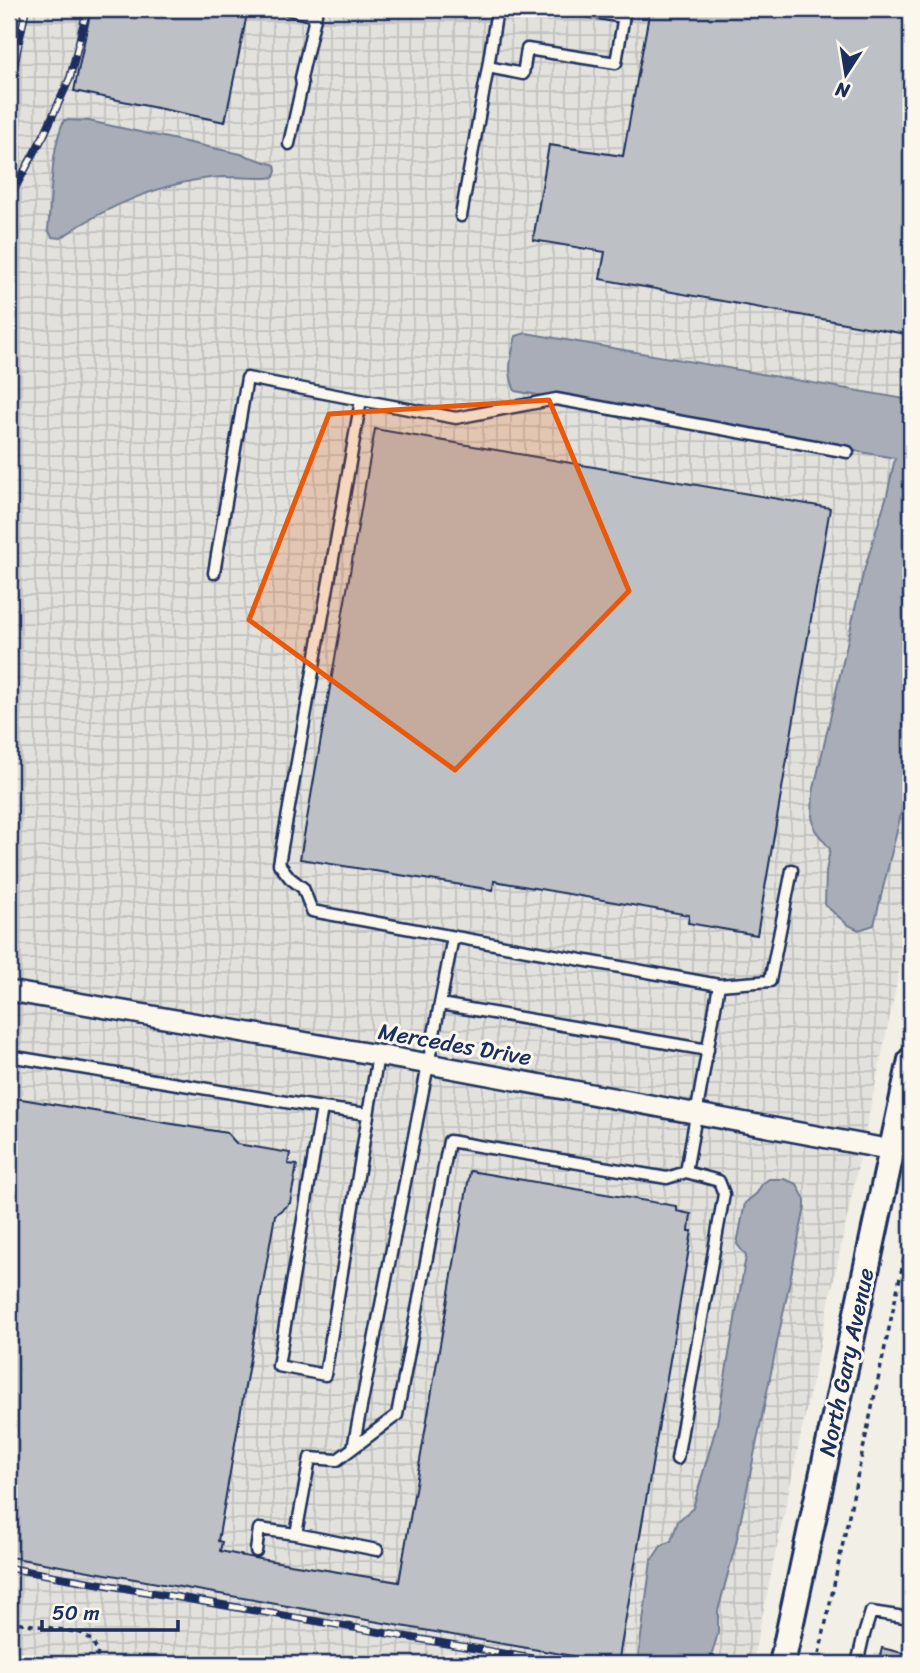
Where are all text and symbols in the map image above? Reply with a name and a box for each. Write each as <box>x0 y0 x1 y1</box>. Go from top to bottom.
north arrow <box>811 38 881 108</box>
text: N <box>832 72 853 108</box>
street label: Mercedes Drive <box>375 1011 535 1078</box>
street label: North Gary Avenue <box>807 1264 887 1460</box>
scale bar <box>42 1589 178 1633</box>
text: 50 m <box>52 1594 100 1632</box>

